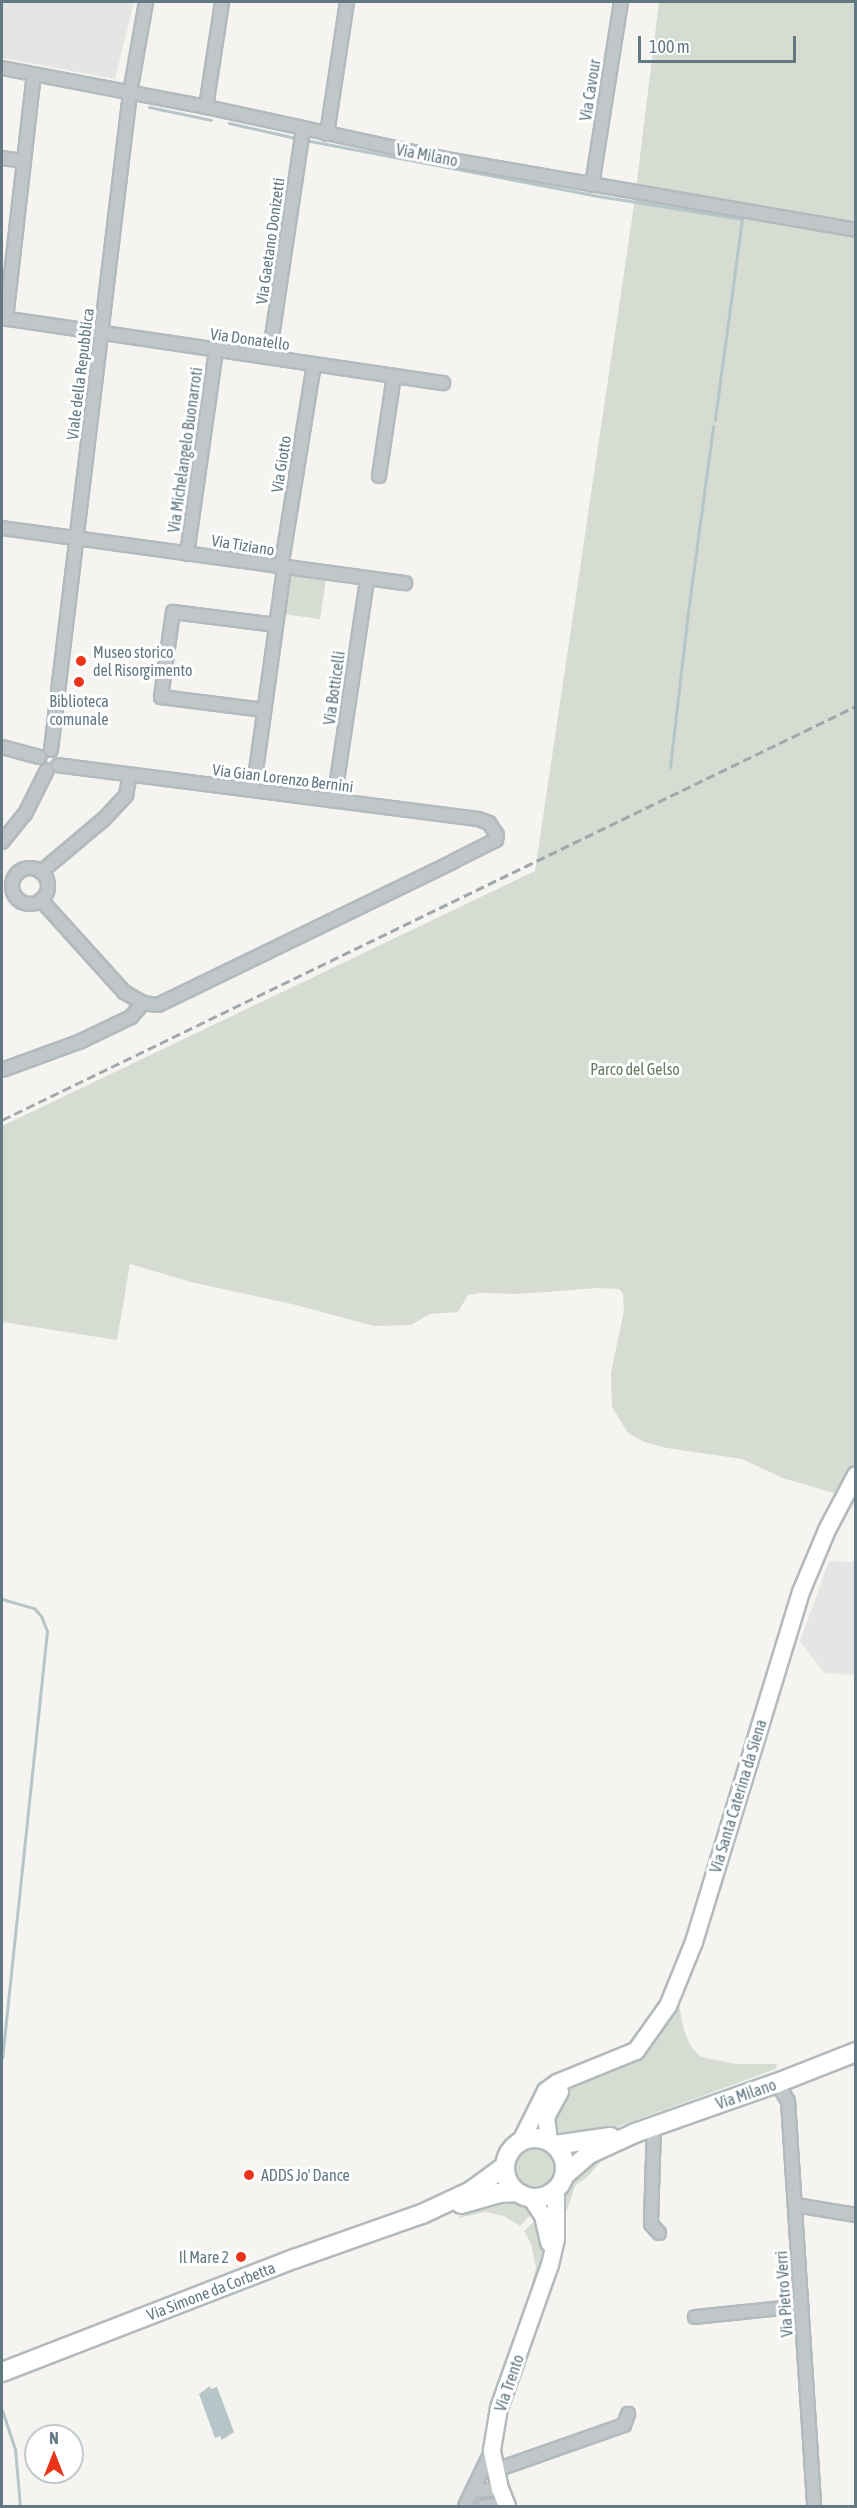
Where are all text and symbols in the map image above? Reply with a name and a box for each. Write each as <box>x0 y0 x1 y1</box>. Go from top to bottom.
scale bar <box>641 24 798 62</box>
text: 100 m <box>649 36 690 57</box>
street label: Via Cavour <box>576 58 604 122</box>
street label: Via Milano <box>394 140 460 170</box>
street label: Via Gaetano Donizetti <box>252 177 288 305</box>
street label: Viale della Repubblica <box>62 307 98 441</box>
street label: Via Donatello <box>209 324 291 354</box>
street label: Via Michelangelo Buonarroti <box>164 366 206 534</box>
street label: Via Giotto <box>267 434 295 494</box>
street label: Via Tiziano <box>210 531 276 559</box>
place label: Museo storico del Risorgimento <box>93 642 192 680</box>
street label: Via Botticelli <box>319 650 349 726</box>
marker: Museo storico del Risorgimento <box>74 654 88 668</box>
marker: Biblioteca comunale <box>72 675 86 689</box>
place label: Biblioteca comunale <box>49 691 109 729</box>
street label: Via Gian Lorenzo Bernini <box>211 760 355 796</box>
park label: Parco del Gelso <box>590 1059 680 1079</box>
street label: Via Santa Caterina da Siena <box>705 1717 771 1875</box>
street label: Via Milano <box>713 2075 779 2113</box>
place label: ADDS Jo' Dance <box>261 2165 350 2185</box>
marker: ADDS Jo' Dance <box>242 2168 256 2182</box>
place label: Il Mare 2 <box>179 2247 229 2267</box>
marker: Il Mare 2 <box>234 2250 248 2264</box>
street label: Via Pietro Verri <box>771 2250 797 2338</box>
street label: Via Simone da Corbetta <box>144 2258 278 2324</box>
street label: Via Trento <box>490 2352 528 2414</box>
north arrow <box>24 2424 84 2484</box>
text: N <box>49 2429 59 2447</box>

